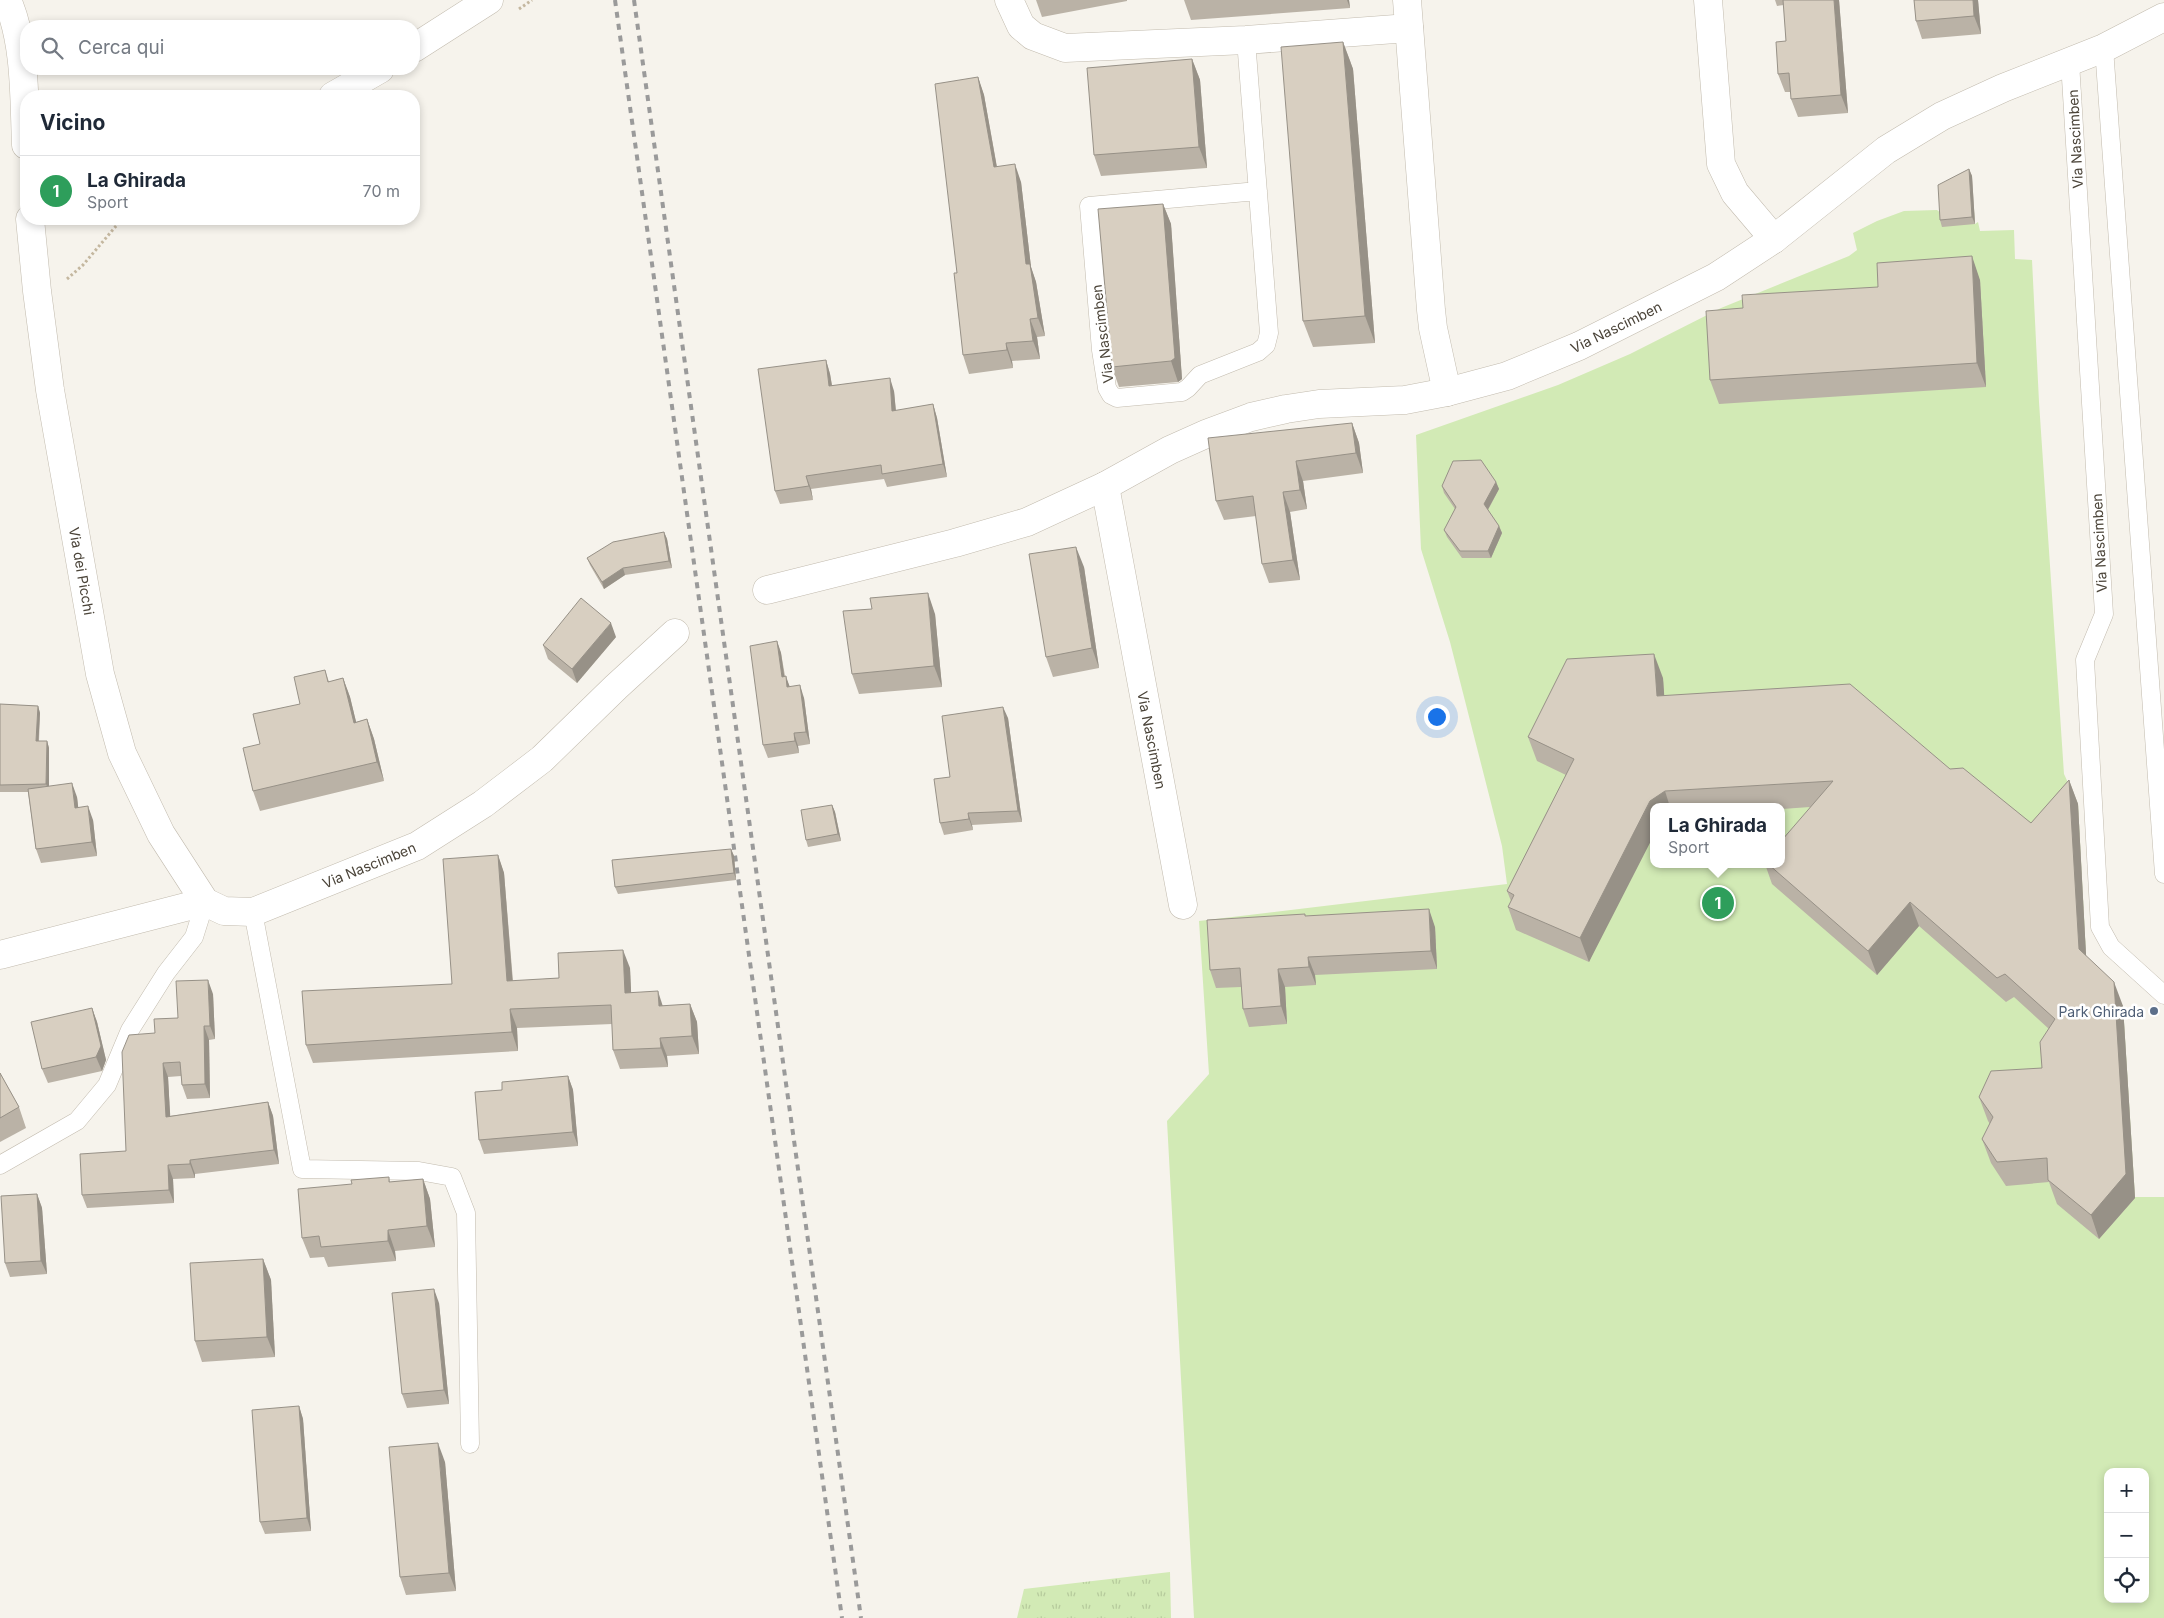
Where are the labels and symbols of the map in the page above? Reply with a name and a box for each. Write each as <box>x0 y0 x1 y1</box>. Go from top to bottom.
street label: Via Nascimben <box>2064 89 2086 189</box>
street label: Via Nascimben <box>1088 284 1116 384</box>
street label: Via Nascimben <box>1568 298 1664 356</box>
street label: Via Nascimben <box>2088 493 2110 593</box>
street label: Via dei Picchi <box>66 526 98 616</box>
street label: Via Nascimben <box>1134 690 1170 790</box>
your location <box>1424 704 1450 730</box>
street label: Via Nascimben <box>320 839 418 891</box>
pin: 1 <box>1702 884 1734 922</box>
place label: Park Ghirada <box>2058 1003 2144 1020</box>
marker: Park Ghirada <box>2148 1005 2160 1017</box>

